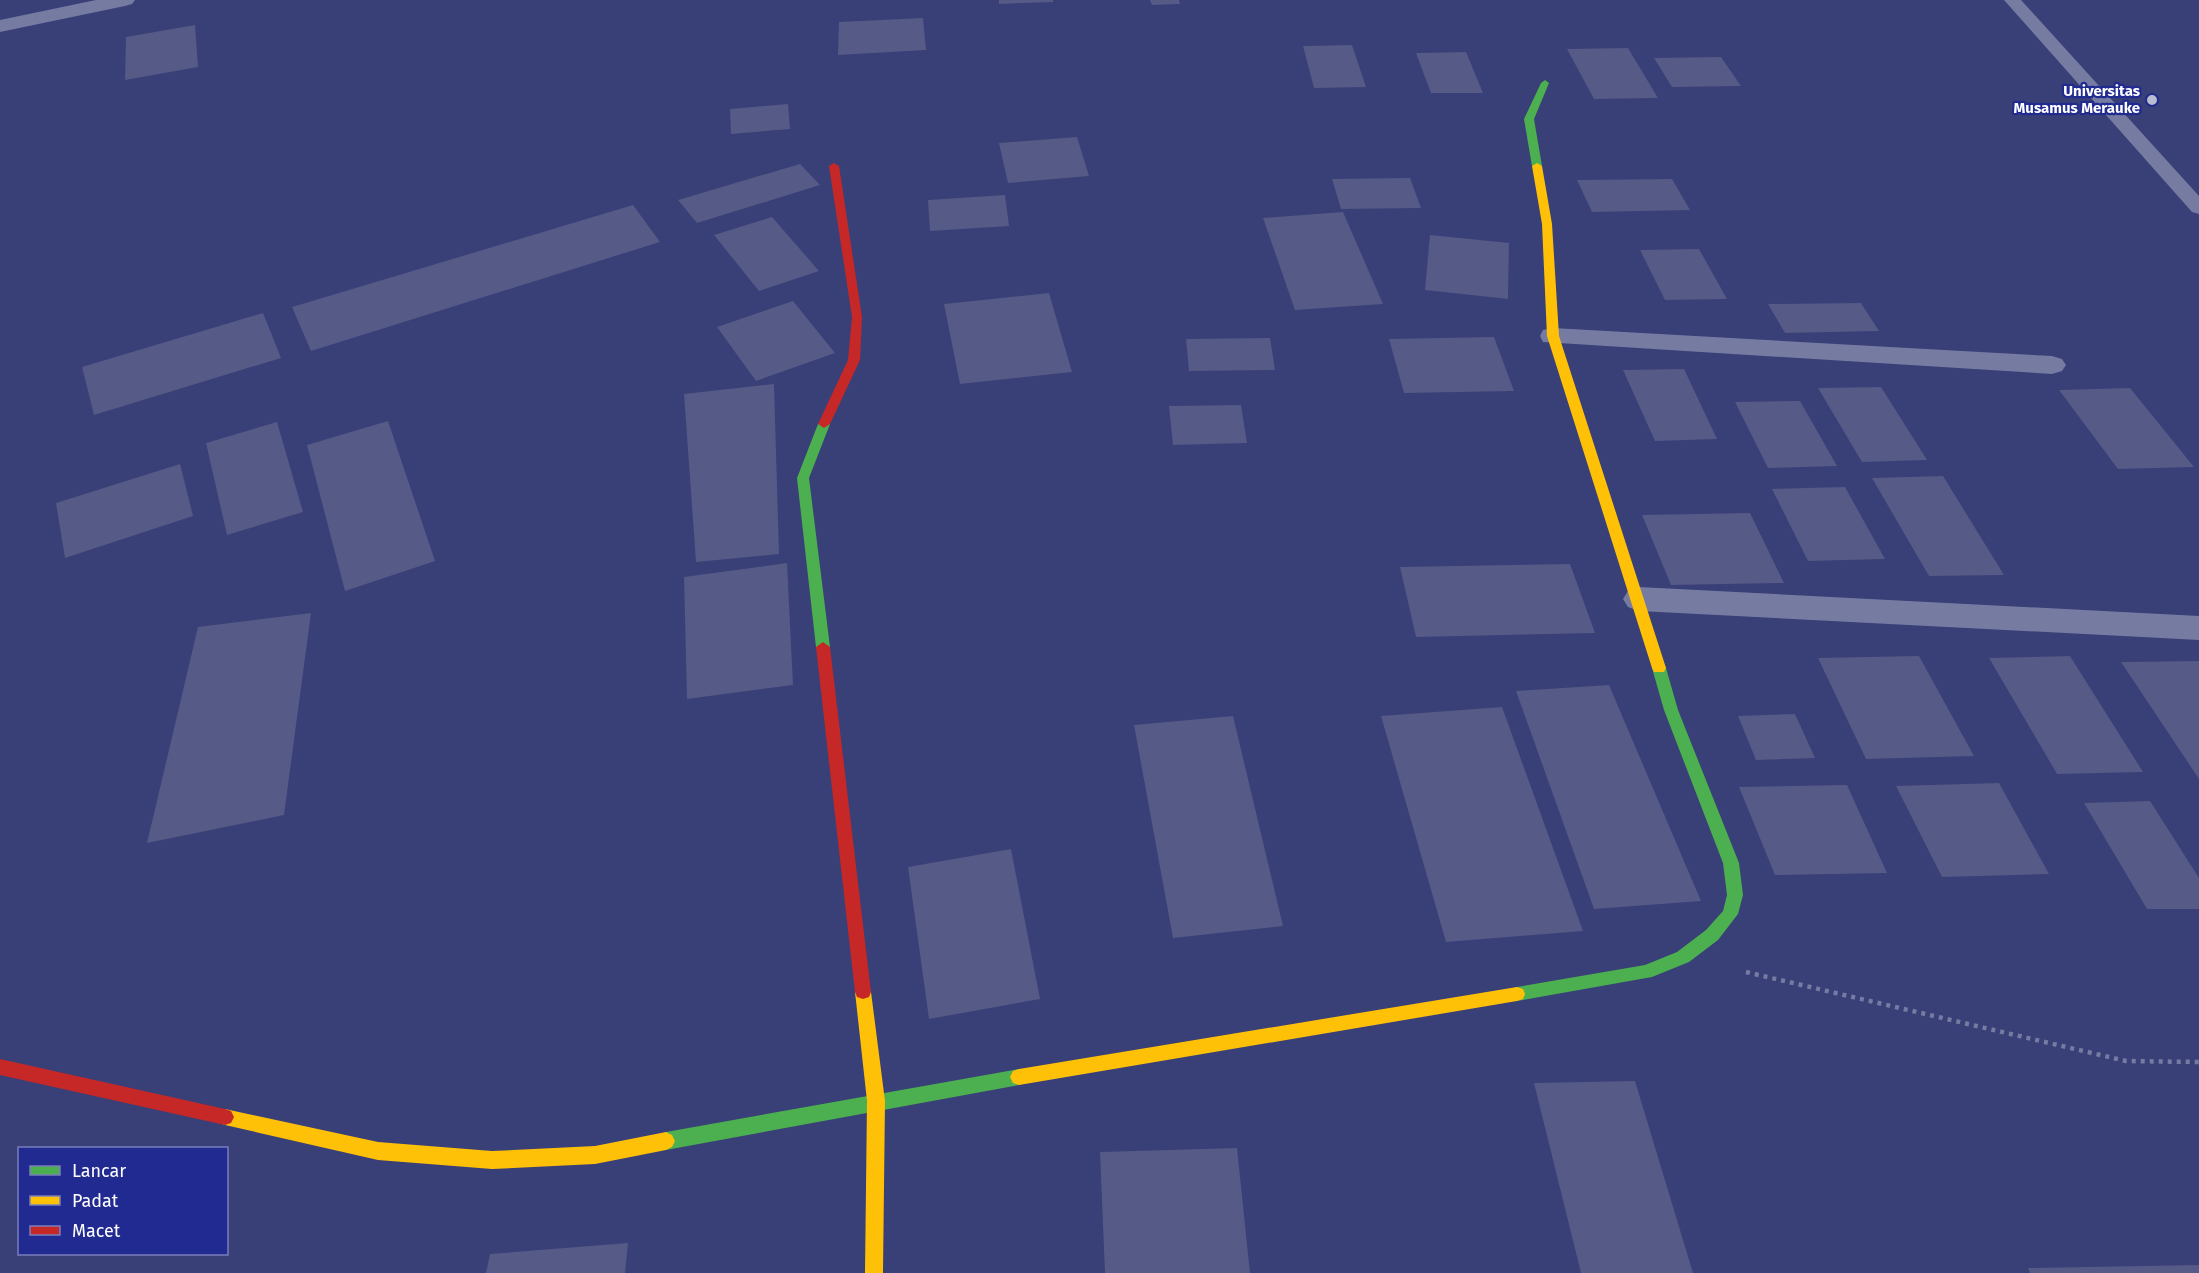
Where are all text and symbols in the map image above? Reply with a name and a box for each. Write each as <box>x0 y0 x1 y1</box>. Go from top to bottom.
place label: Universitas Musamus Merauke <box>2014 82 2140 117</box>
marker: Universitas Musamus Merauke <box>2145 93 2159 107</box>
legend <box>18 1147 228 1255</box>
text: Lancar <box>72 1160 126 1182</box>
text: Padat <box>72 1190 119 1212</box>
text: Macet <box>72 1220 121 1242</box>

